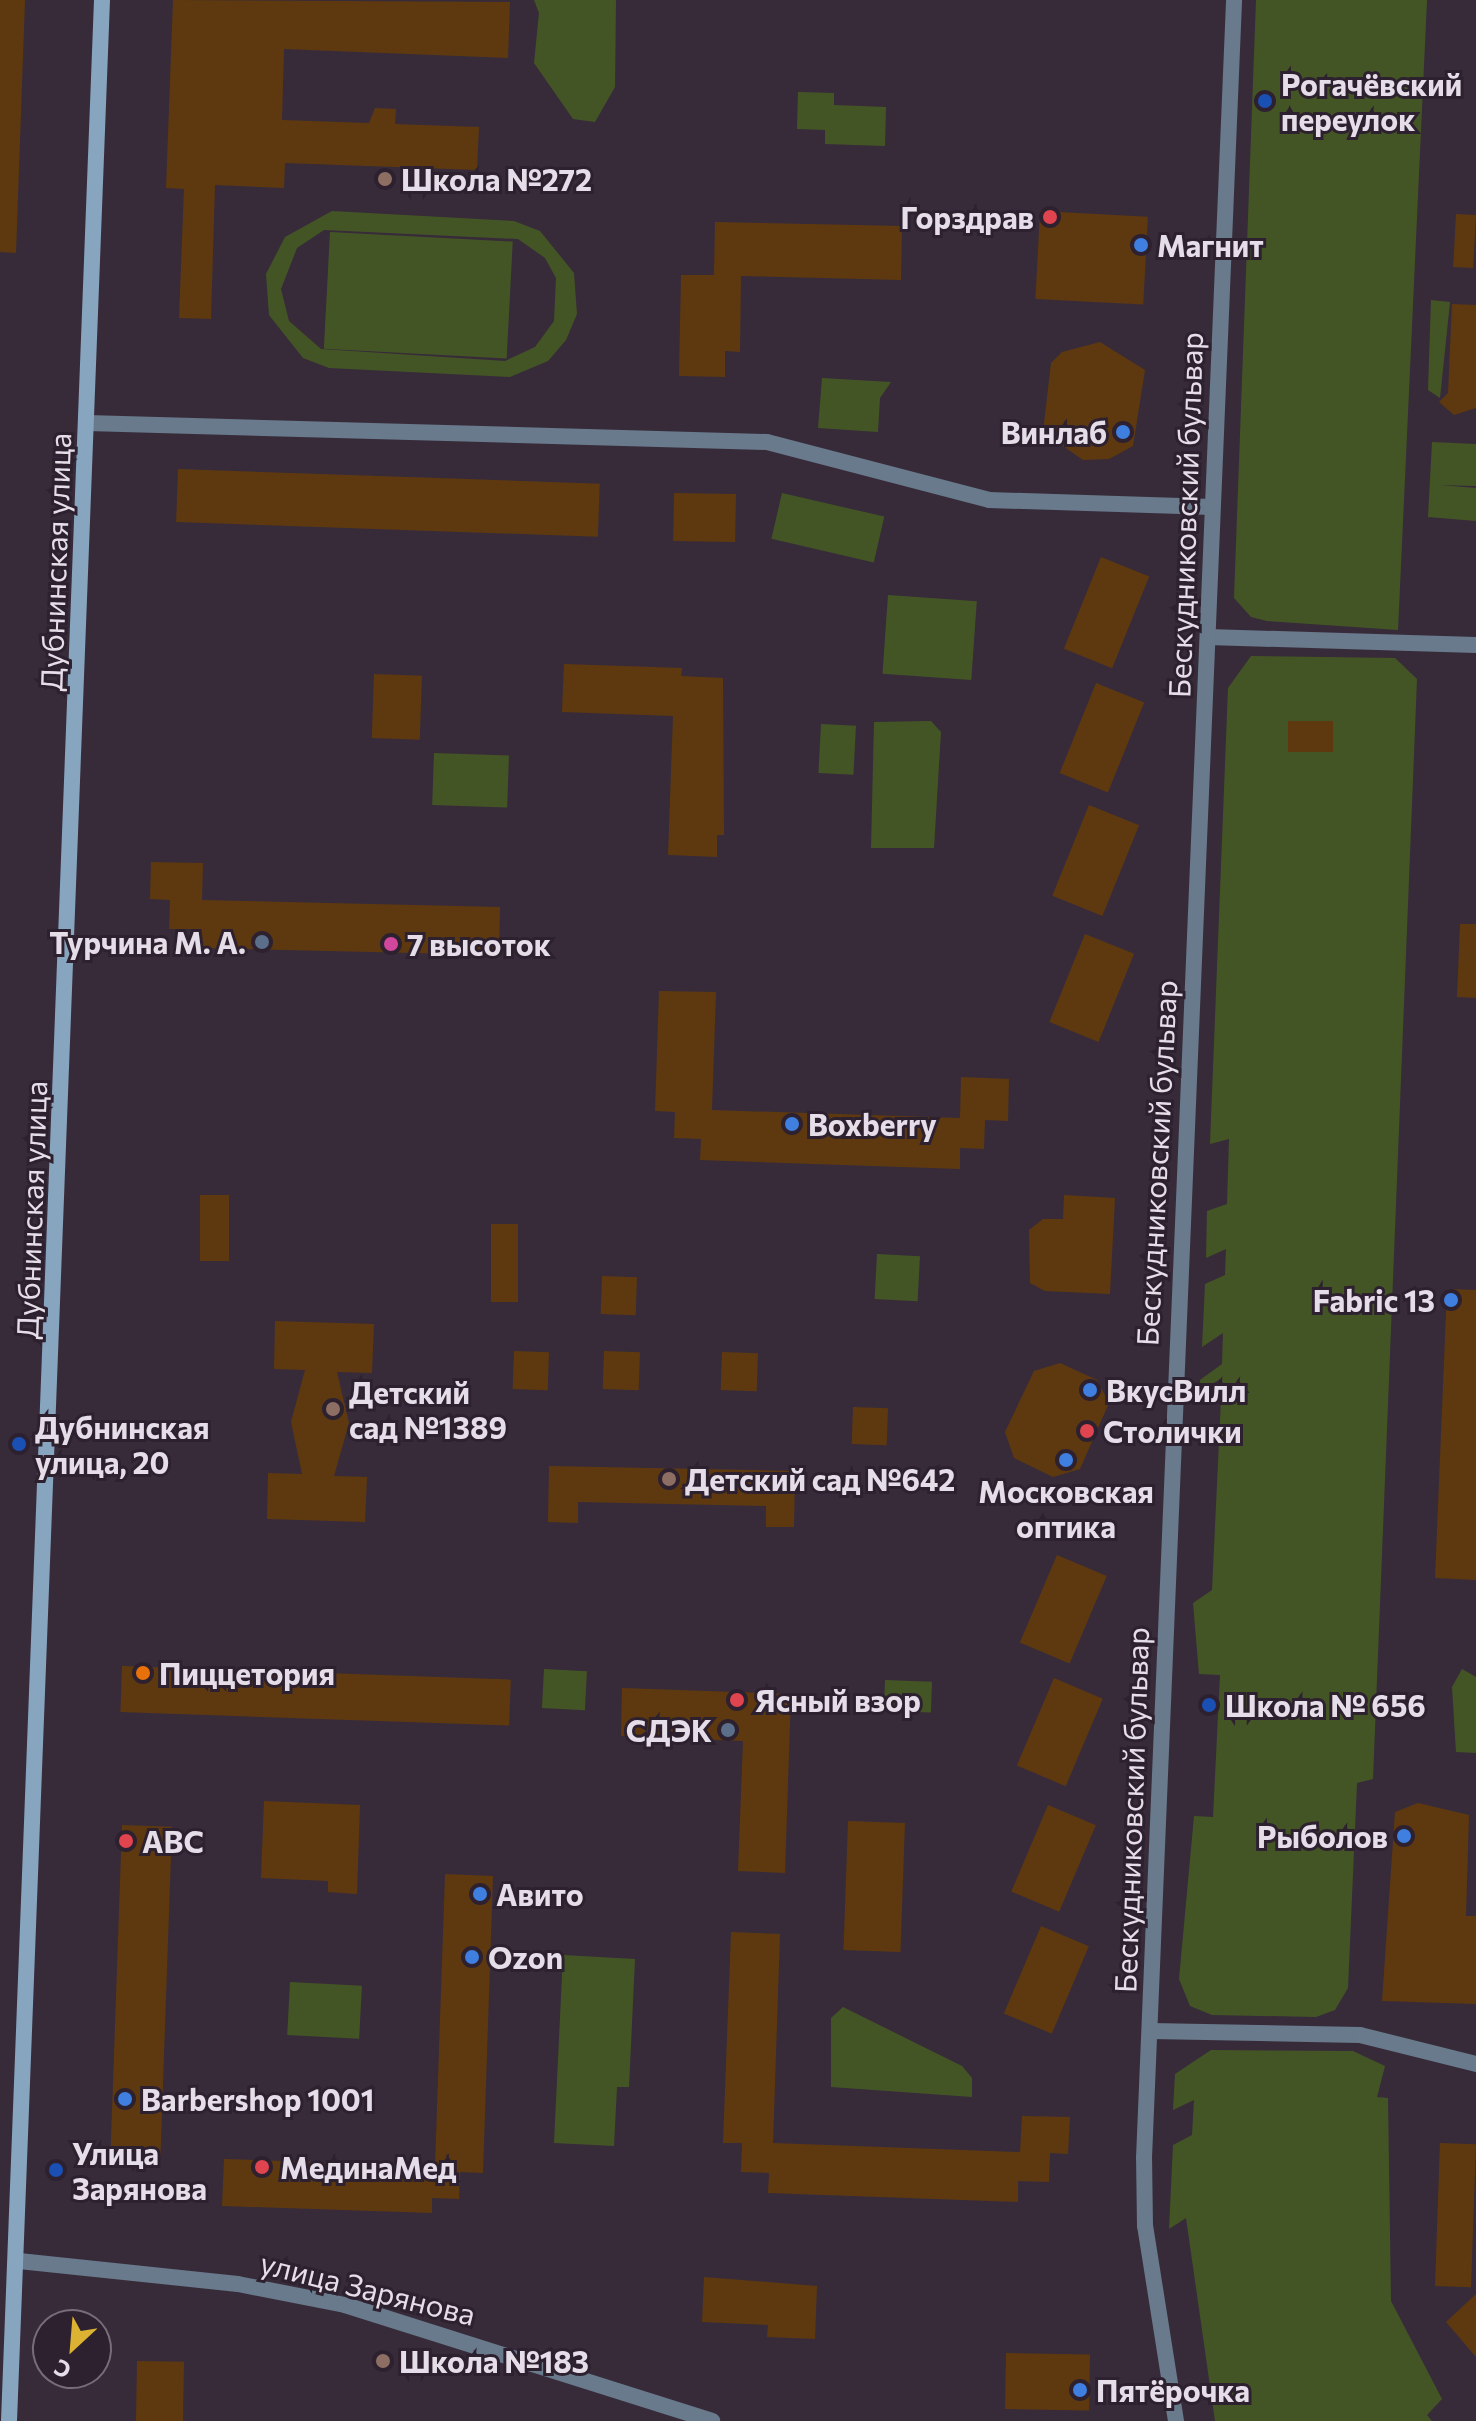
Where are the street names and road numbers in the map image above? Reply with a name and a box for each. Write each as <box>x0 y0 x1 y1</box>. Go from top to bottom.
street label: Бескудниковский бульвар <box>1161 331 1209 699</box>
street label: Дубнинская улица <box>33 432 77 692</box>
street label: Бескудниковский бульвар <box>1128 979 1184 1347</box>
street label: Дубнинская улица <box>9 1080 53 1340</box>
street label: Бескудниковский бульвар <box>1107 1626 1155 1994</box>
street label: улица Зарянова <box>257 2244 479 2332</box>

